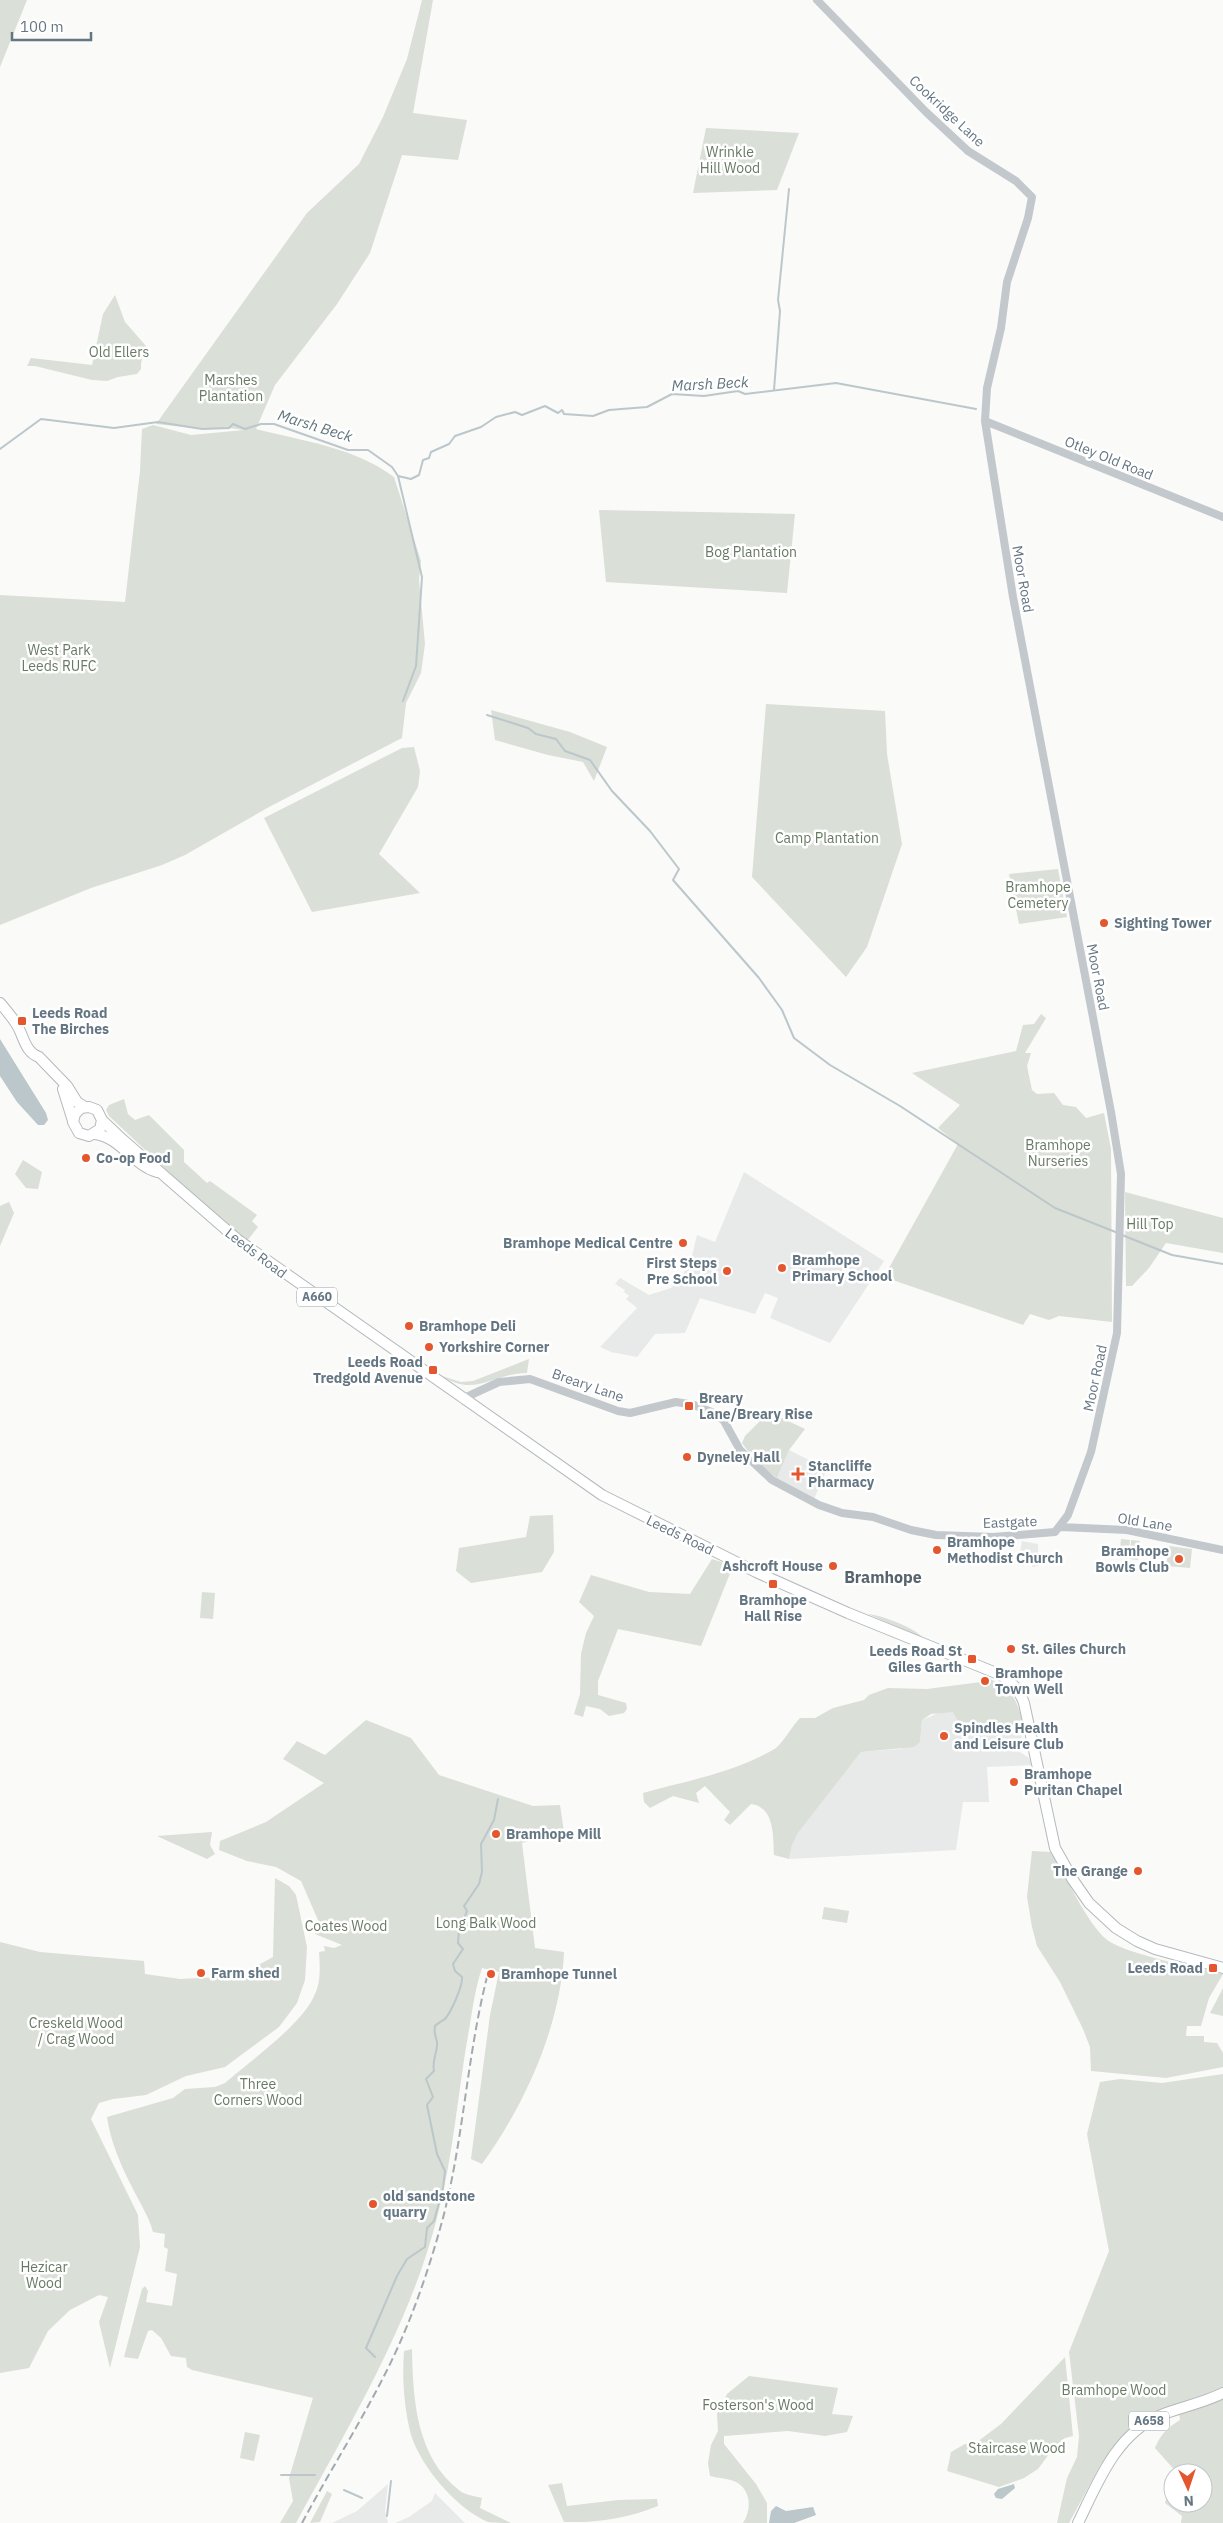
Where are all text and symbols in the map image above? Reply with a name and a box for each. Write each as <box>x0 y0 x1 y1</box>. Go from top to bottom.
scale bar <box>12 10 91 42</box>
text: 100 m <box>20 17 64 36</box>
street label: Cookridge Lane <box>905 71 989 151</box>
park label: Wrinkle Hill Wood <box>700 143 760 177</box>
park label: Old Ellers <box>89 343 149 361</box>
park label: Marshes Plantation <box>199 371 263 405</box>
water label: Marsh Beck <box>671 372 749 395</box>
water label: Marsh Beck <box>275 405 355 446</box>
street label: Otley Old Road <box>1062 432 1156 484</box>
park label: Bog Plantation <box>705 543 797 561</box>
street label: Moor Road <box>1008 544 1038 614</box>
park label: West Park Leeds RUFC <box>21 641 97 675</box>
park label: Camp Plantation <box>775 829 879 847</box>
park label: Bramhope Cemetery <box>1005 878 1071 912</box>
place label: Sighting Tower <box>1114 914 1212 932</box>
marker: Sighting Tower <box>1098 917 1110 929</box>
street label: Moor Road <box>1083 942 1113 1012</box>
place label: Leeds Road The Birches <box>32 1004 109 1038</box>
marker: Leeds Road The Birches <box>16 1015 28 1027</box>
park label: Bramhope Nurseries <box>1025 1136 1091 1170</box>
place label: Co-op Food <box>96 1149 171 1167</box>
marker: Co-op Food <box>80 1152 92 1164</box>
park label: Hill Top <box>1126 1215 1174 1233</box>
street label: Leeds Road <box>222 1224 290 1282</box>
place label: Bramhope Medical Centre <box>503 1234 673 1252</box>
marker: Bramhope Medical Centre <box>677 1237 689 1249</box>
place label: Bramhope Primary School <box>792 1251 892 1285</box>
place label: First Steps Pre School <box>646 1254 717 1288</box>
marker: Bramhope Primary School <box>776 1262 788 1274</box>
marker: First Steps Pre School <box>721 1265 733 1277</box>
road number: A660 <box>297 1288 337 1306</box>
place label: Bramhope Deli <box>419 1317 516 1335</box>
marker: Bramhope Deli <box>403 1320 415 1332</box>
place label: Yorkshire Corner <box>439 1338 550 1356</box>
marker: Yorkshire Corner <box>423 1341 435 1353</box>
street label: Moor Road <box>1079 1343 1111 1413</box>
place label: Leeds Road Tredgold Avenue <box>313 1353 423 1387</box>
marker: Leeds Road Tredgold Avenue <box>427 1364 439 1376</box>
street label: Breary Lane <box>550 1364 627 1406</box>
place label: Breary Lane/Breary Rise <box>699 1389 813 1423</box>
marker: Breary Lane/Breary Rise <box>683 1400 695 1412</box>
place label: Dyneley Hall <box>697 1448 780 1466</box>
marker: Dyneley Hall <box>681 1451 693 1463</box>
place label: Stancliffe Pharmacy <box>808 1457 875 1491</box>
marker: Stancliffe Pharmacy <box>792 1468 804 1480</box>
street label: Old Lane <box>1116 1509 1174 1535</box>
street label: Leeds Road <box>643 1511 717 1559</box>
street label: Eastgate <box>982 1512 1038 1532</box>
place label: Bramhope Methodist Church <box>947 1533 1063 1567</box>
place label: Bramhope Bowls Club <box>1095 1542 1169 1576</box>
marker: Bramhope Methodist Church <box>931 1544 943 1556</box>
marker: Bramhope Bowls Club <box>1173 1553 1185 1565</box>
place label: Ashcroft House <box>722 1557 823 1575</box>
marker: Ashcroft House <box>827 1560 839 1572</box>
district label: Bramhope <box>844 1567 922 1587</box>
marker: Bramhope Hall Rise <box>767 1578 779 1590</box>
place label: Bramhope Hall Rise <box>739 1591 807 1625</box>
place label: St. Giles Church <box>1021 1640 1126 1658</box>
place label: Leeds Road St Giles Garth <box>869 1642 962 1676</box>
marker: St. Giles Church <box>1005 1643 1017 1655</box>
marker: Leeds Road St Giles Garth <box>966 1653 978 1665</box>
place label: Bramhope Town Well <box>995 1664 1063 1698</box>
marker: Bramhope Town Well <box>979 1675 991 1687</box>
place label: Spindles Health and Leisure Club <box>954 1719 1064 1753</box>
marker: Spindles Health and Leisure Club <box>938 1730 950 1742</box>
place label: Bramhope Puritan Chapel <box>1024 1765 1122 1799</box>
marker: Bramhope Puritan Chapel <box>1008 1776 1020 1788</box>
place label: Bramhope Mill <box>506 1825 601 1843</box>
marker: Bramhope Mill <box>490 1828 502 1840</box>
place label: The Grange <box>1053 1862 1128 1880</box>
marker: The Grange <box>1132 1865 1144 1877</box>
park label: Long Balk Wood <box>436 1914 536 1932</box>
park label: Coates Wood <box>305 1917 387 1935</box>
place label: Leeds Road <box>1128 1959 1203 1977</box>
marker: Leeds Road <box>1207 1962 1219 1974</box>
place label: Farm shed <box>211 1964 280 1982</box>
place label: Bramhope Tunnel <box>501 1965 617 1983</box>
marker: Farm shed <box>195 1967 207 1979</box>
marker: Bramhope Tunnel <box>485 1968 497 1980</box>
park label: Creskeld Wood / Crag Wood <box>29 2014 123 2048</box>
park label: Three Corners Wood <box>214 2075 302 2109</box>
place label: old sandstone quarry <box>383 2187 475 2221</box>
marker: old sandstone quarry <box>367 2198 379 2210</box>
park label: Hezicar Wood <box>20 2258 68 2292</box>
park label: Bramhope Wood <box>1062 2381 1166 2399</box>
park label: Fosterson's Wood <box>702 2396 814 2414</box>
road number: A658 <box>1129 2412 1169 2430</box>
park label: Staircase Wood <box>968 2439 1066 2457</box>
north arrow <box>1163 2463 1213 2513</box>
text: N <box>1183 2492 1194 2510</box>

